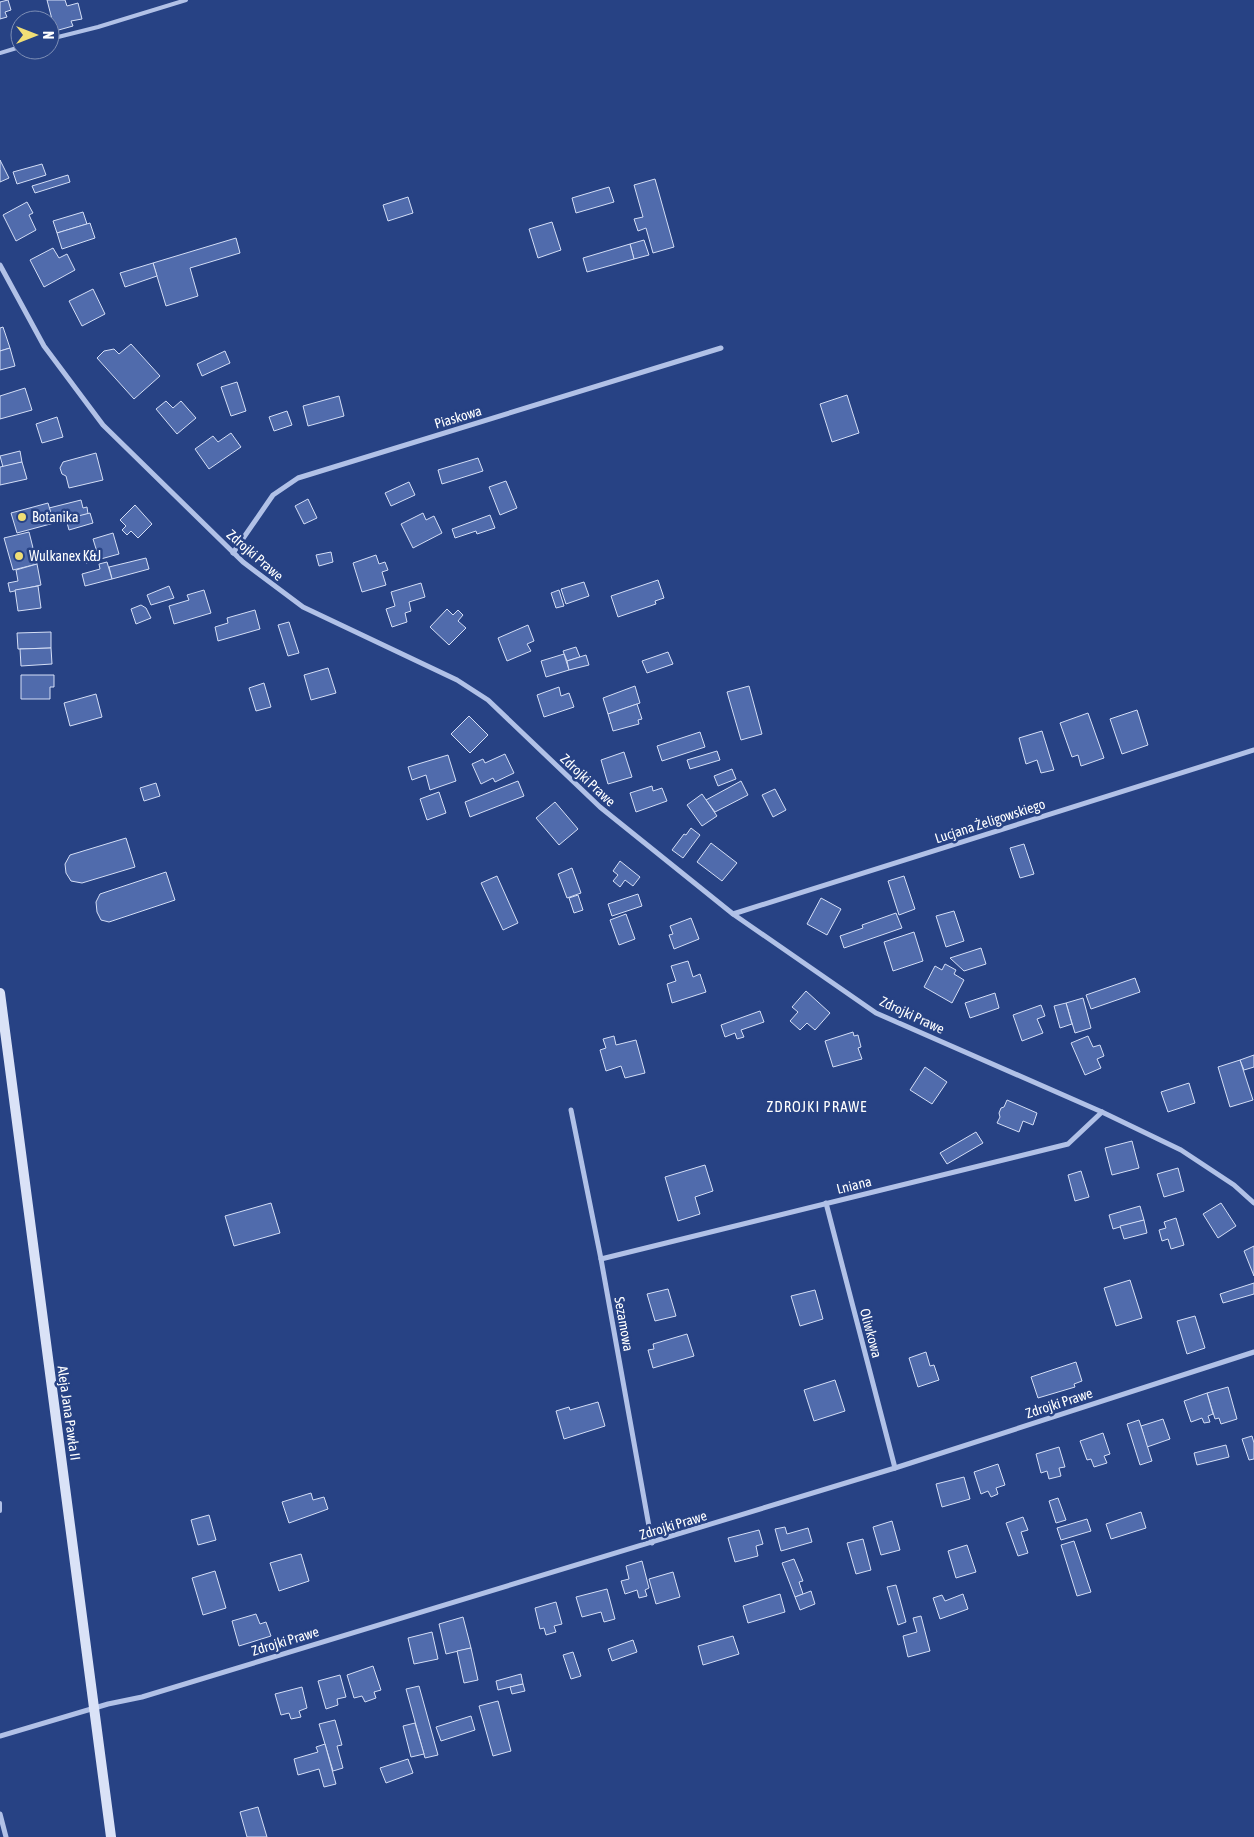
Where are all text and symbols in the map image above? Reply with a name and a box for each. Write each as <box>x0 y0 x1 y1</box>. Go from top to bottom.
north arrow <box>10 10 60 60</box>
text: N <box>40 31 56 39</box>
street label: Piaskowa <box>433 402 483 432</box>
place label: Botanika <box>32 509 78 525</box>
marker: Botanika <box>16 511 28 523</box>
street label: Zdrojki Prawe <box>224 526 286 584</box>
place label: Wulkanex K&J <box>29 548 101 564</box>
marker: Wulkanex K&J <box>13 550 25 562</box>
street label: Zdrojki Prawe <box>557 750 619 810</box>
street label: Lucjana Żeligowskiego <box>933 796 1047 846</box>
street label: Zdrojki Prawe <box>877 993 947 1037</box>
district label: ZDROJKI PRAWE <box>766 1098 868 1115</box>
street label: Lniana <box>835 1173 873 1197</box>
street label: Sezamowa <box>611 1296 637 1352</box>
street label: Oliwkowa <box>857 1307 885 1359</box>
street label: Aleja Jana Pawła II <box>54 1365 84 1461</box>
street label: Zdrojki Prawe <box>1023 1385 1095 1421</box>
street label: Zdrojki Prawe <box>637 1507 709 1543</box>
street label: Zdrojki Prawe <box>249 1623 321 1659</box>

